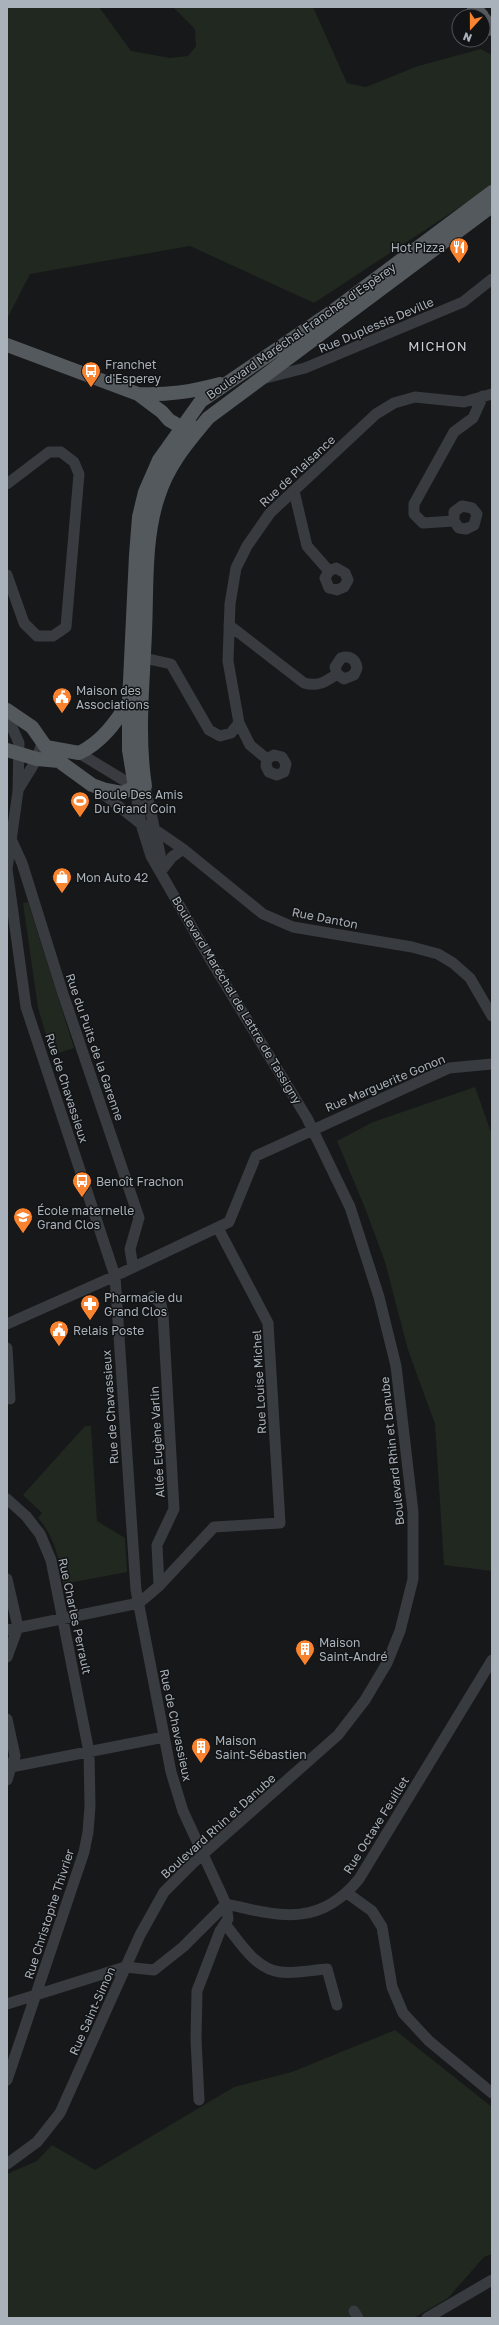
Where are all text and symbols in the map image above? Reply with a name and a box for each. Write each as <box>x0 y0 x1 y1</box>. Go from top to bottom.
north arrow <box>451 8 491 48</box>
text: N <box>461 30 473 45</box>
restaurant icon: Hot Pizza <box>448 236 470 264</box>
place label: Hot Pizza <box>391 240 445 255</box>
street label: Boulevard Maréchal Franchet d'Espèrey <box>203 259 399 402</box>
street label: Rue Duplessis Deville <box>316 294 436 356</box>
district label: MICHON <box>408 338 468 354</box>
place label: Franchet d'Esperey <box>105 357 161 386</box>
bus stop icon: Franchet d'Esperey <box>80 360 102 388</box>
street label: Rue de Plaisance <box>256 432 338 510</box>
place label: Maison des Associations <box>76 683 149 712</box>
public building icon: Maison des Associations <box>51 686 73 714</box>
place label: Boule Des Amis Du Grand Coin <box>94 787 183 816</box>
sports icon: Boule Des Amis Du Grand Coin <box>69 790 91 818</box>
shop icon: Mon Auto 42 <box>51 866 73 894</box>
place label: Mon Auto 42 <box>76 870 148 885</box>
street label: Boulevard Maréchal de Lattre de Tassigny <box>169 893 305 1107</box>
street label: Rue Danton <box>291 904 359 932</box>
street label: Rue du Puits de la Garenne <box>63 971 127 1123</box>
street label: Rue de Chavassieux <box>42 1031 92 1145</box>
street label: Rue Marguerite Gonon <box>323 1051 447 1115</box>
bus stop icon: Benoît Frachon <box>71 1170 93 1198</box>
place label: Benoît Frachon <box>96 1174 184 1189</box>
place label: École maternelle Grand Clos <box>37 1203 134 1232</box>
school or university icon: École maternelle Grand Clos <box>12 1206 34 1234</box>
place label: Pharmacie du Grand Clos <box>104 1290 182 1319</box>
pharmacy icon: Pharmacie du Grand Clos <box>79 1293 101 1321</box>
public building icon: Relais Poste <box>48 1319 70 1347</box>
place label: Relais Poste <box>73 1323 144 1338</box>
street label: Rue Louise Michel <box>249 1329 269 1434</box>
street label: Rue de Chavassieux <box>98 1349 121 1465</box>
street label: Boulevard Rhin et Danube <box>377 1376 407 1526</box>
street label: Allée Eugène Varlin <box>147 1386 167 1498</box>
street label: Rue Charles Perrault <box>55 1556 95 1676</box>
place label: Maison Saint-André <box>319 1635 387 1664</box>
building icon: Maison Saint-André <box>294 1638 316 1666</box>
street label: Rue de Chavassieux <box>157 1667 195 1783</box>
place label: Maison Saint-Sébastien <box>215 1733 307 1762</box>
building icon: Maison Saint-Sébastien <box>190 1736 212 1764</box>
street label: Boulevard Rhin et Danube <box>158 1771 278 1881</box>
street label: Rue Octave Feuillet <box>340 1773 412 1877</box>
street label: Rue Christophe Thivrier <box>21 1847 77 1981</box>
street label: Rue Saint-Simon <box>66 1964 118 2058</box>

